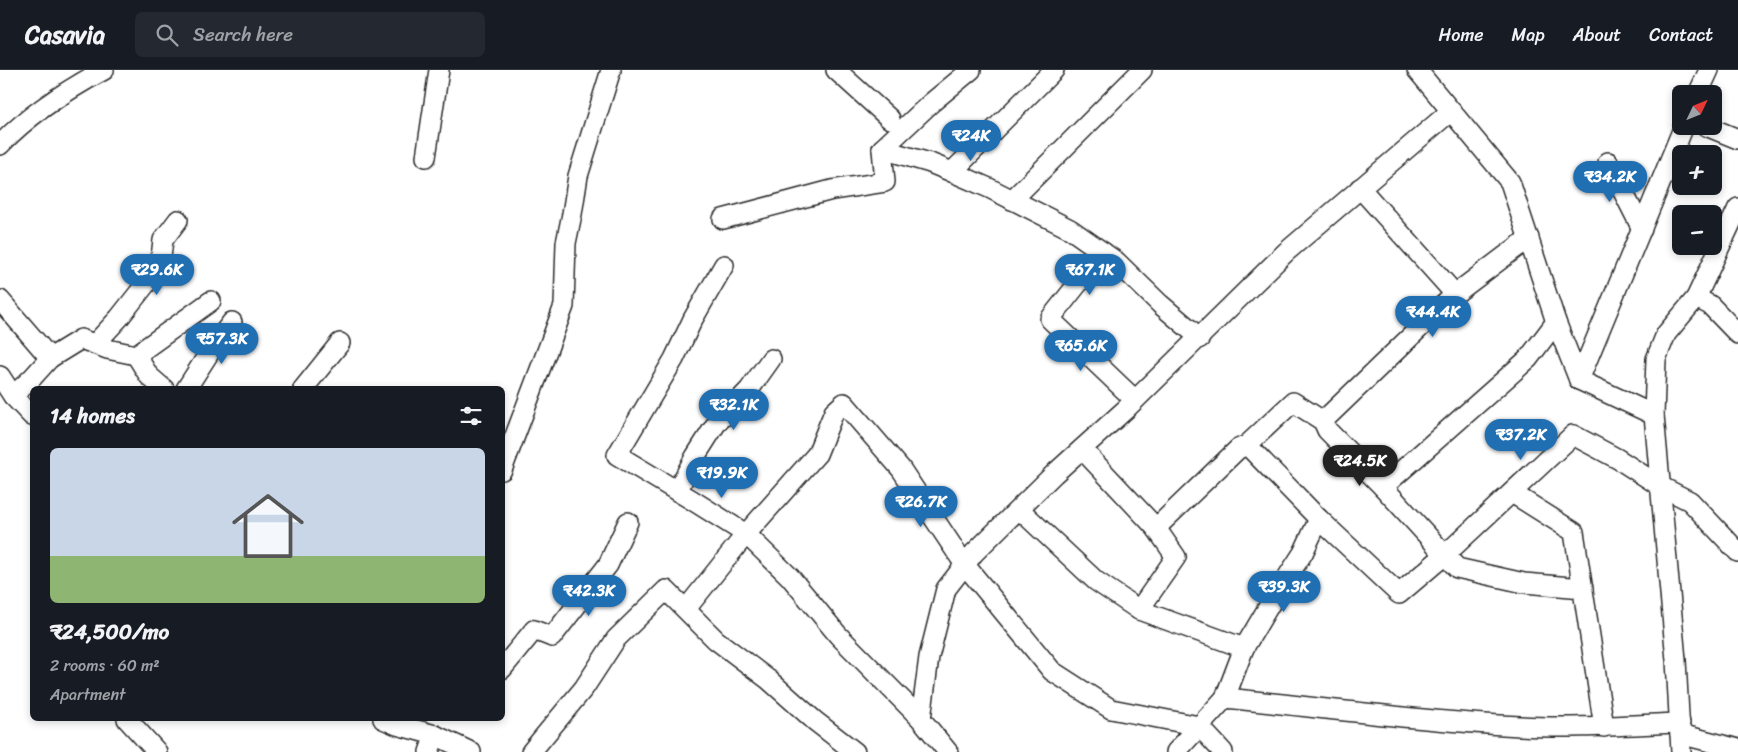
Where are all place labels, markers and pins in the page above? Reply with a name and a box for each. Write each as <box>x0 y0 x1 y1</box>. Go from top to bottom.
pin: ₹24K <box>941 119 1001 162</box>
pin: ₹34.2K <box>1569 160 1651 203</box>
pin: ₹29.6K <box>116 254 198 296</box>
pin: ₹67.1K <box>1049 254 1131 296</box>
pin: ₹44.4K <box>1392 296 1474 338</box>
pin: ₹57.3K <box>181 322 263 365</box>
pin: ₹65.6K <box>1040 330 1122 372</box>
pin: ₹32.1K <box>693 388 775 431</box>
pin: ₹37.2K <box>1480 418 1562 461</box>
pin: ₹24.5K <box>1319 444 1401 487</box>
pin: ₹19.9K <box>681 456 763 499</box>
pin: ₹26.7K <box>880 486 962 528</box>
pin: ₹39.3K <box>1243 570 1325 613</box>
pin: ₹42.3K <box>548 574 630 617</box>

